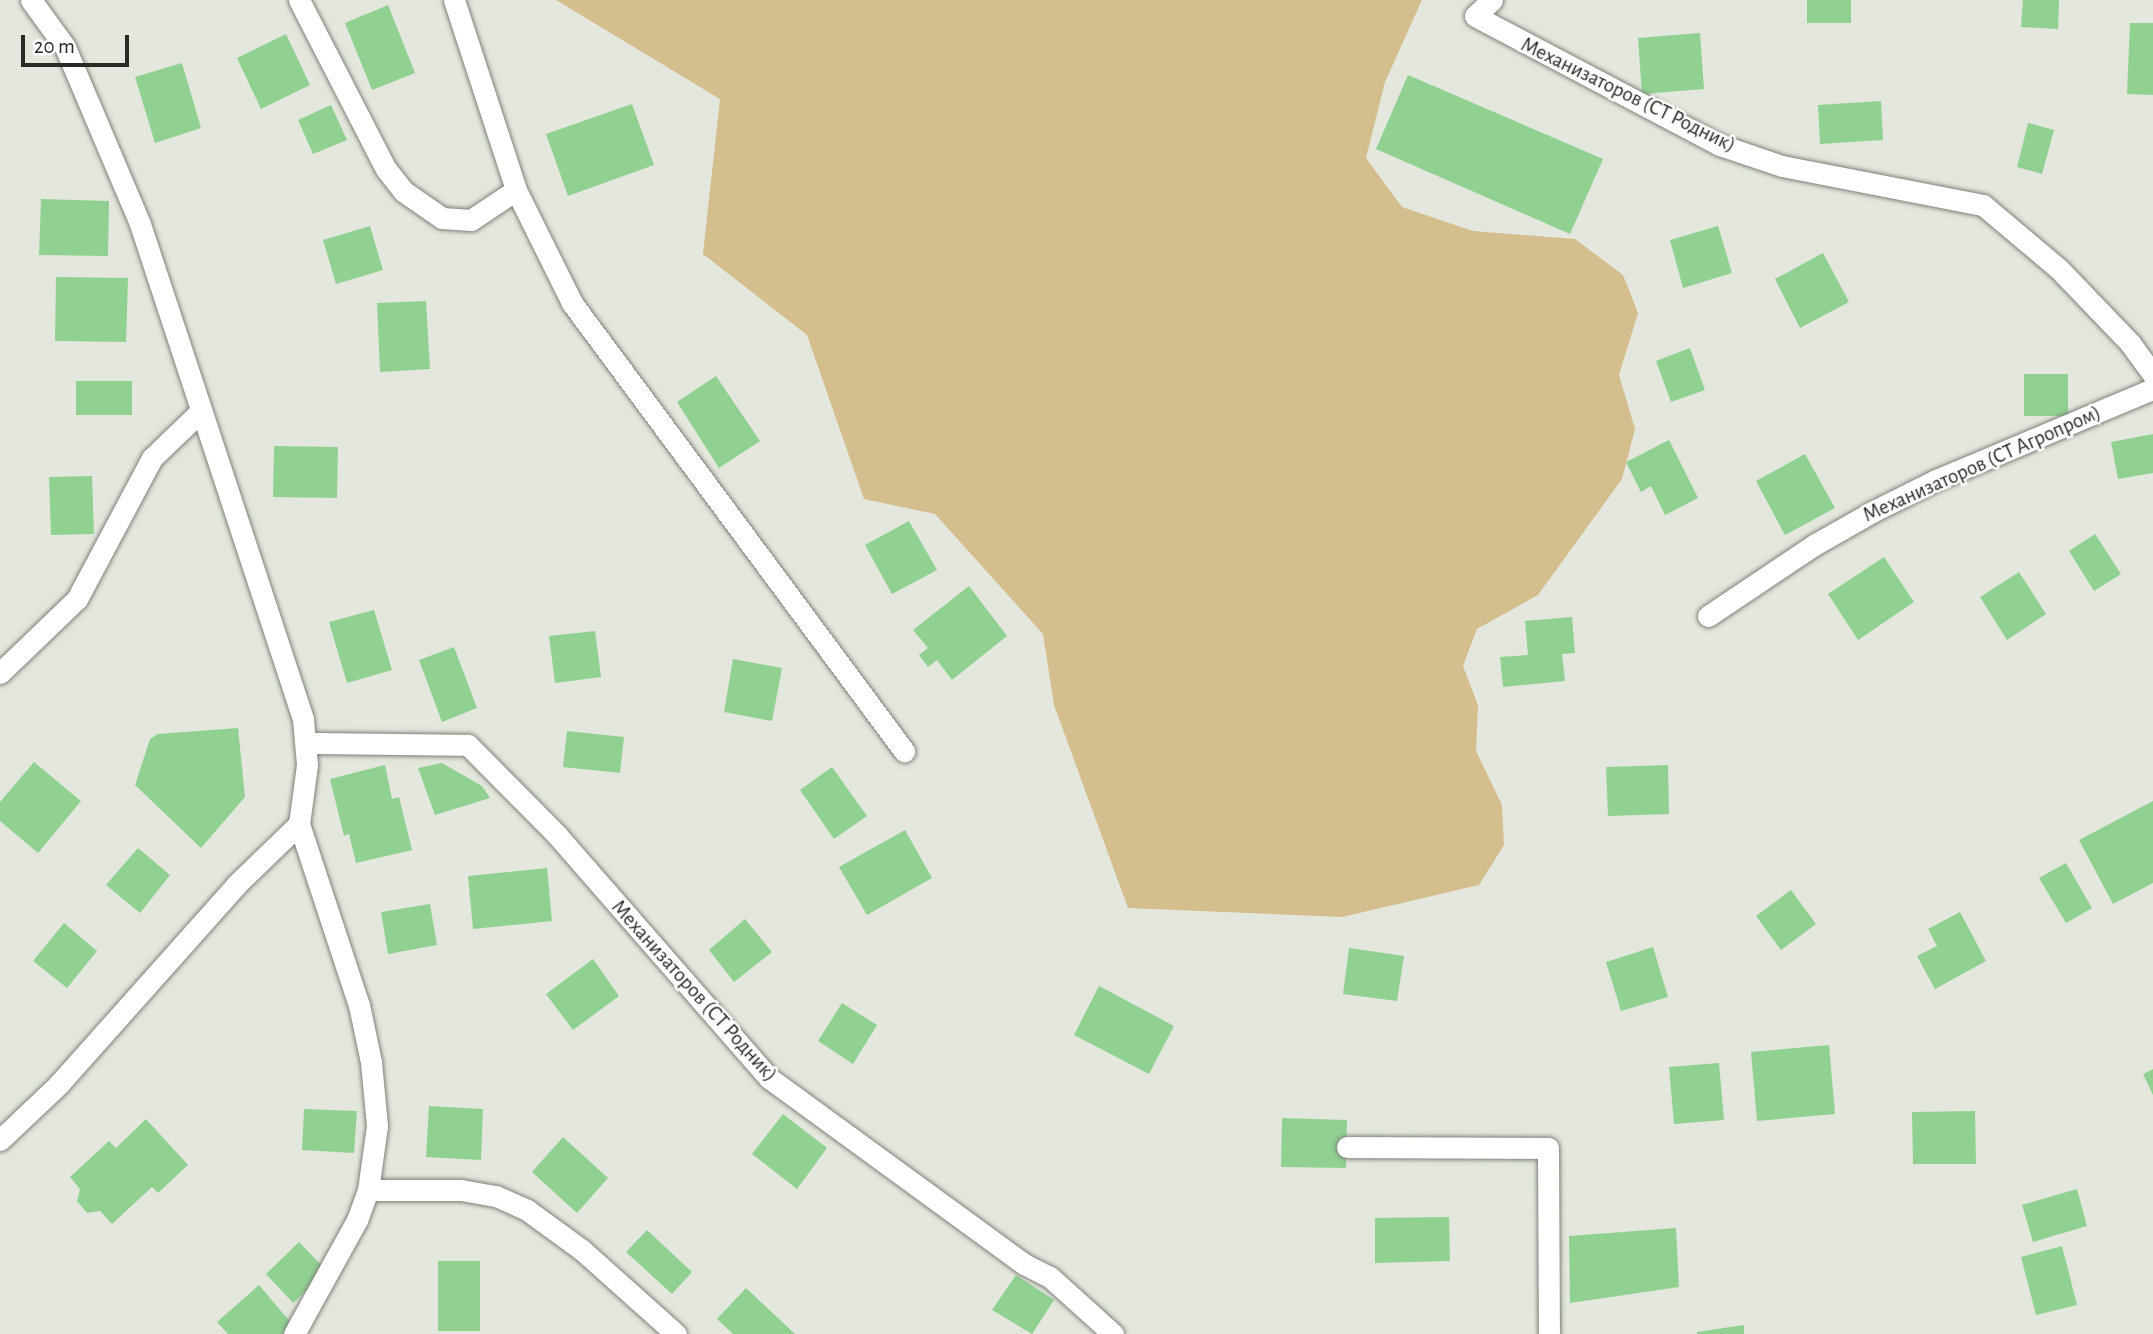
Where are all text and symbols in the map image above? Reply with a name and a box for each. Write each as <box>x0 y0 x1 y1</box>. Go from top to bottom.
scale bar <box>24 21 133 65</box>
street label: Механизаторов (СТ Родник) <box>1517 32 1739 158</box>
text: 20 m <box>34 36 75 57</box>
street label: Механизаторов (СТ Агропром) <box>1859 400 2105 528</box>
street label: Механизаторов (СТ Родник) <box>606 895 782 1087</box>

